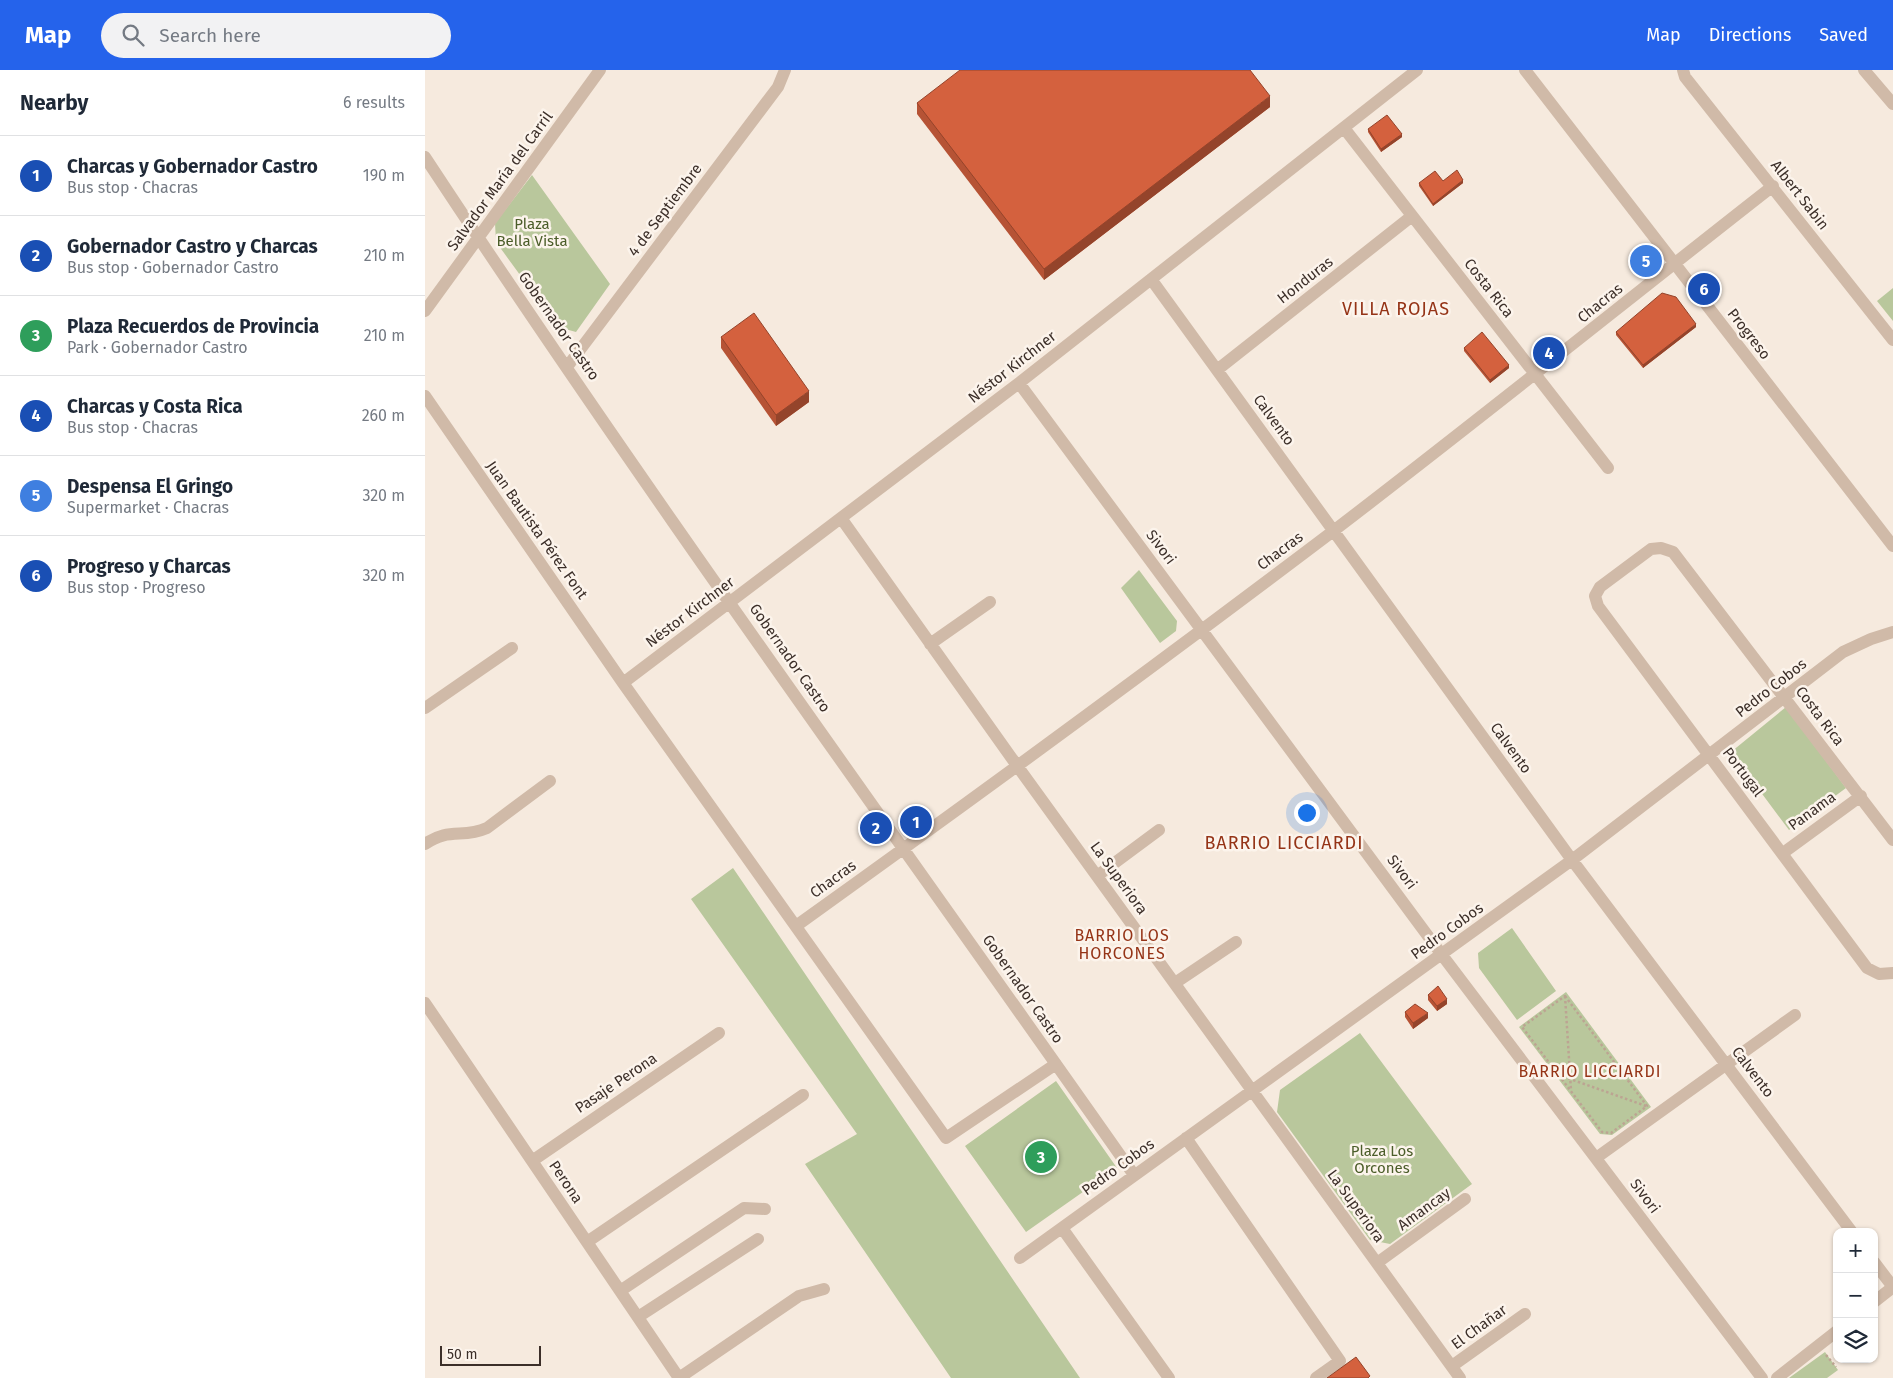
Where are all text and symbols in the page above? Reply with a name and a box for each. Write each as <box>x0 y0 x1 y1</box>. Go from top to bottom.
search box <box>101 13 451 58</box>
text: Map <box>25 21 71 49</box>
icon: search <box>119 21 147 49</box>
text: Search here <box>159 24 261 47</box>
text: Map <box>1646 24 1681 46</box>
text: Directions <box>1709 24 1791 46</box>
text: Saved <box>1819 24 1868 46</box>
text: Nearby <box>20 90 88 116</box>
text: 6 results <box>343 93 405 112</box>
street label: Salvador María del Carril <box>444 108 557 254</box>
text: Charcas y Gobernador Castro <box>67 155 318 178</box>
street label: Albert Sabin <box>1767 157 1833 233</box>
street label: 4 de Septiembre <box>624 160 706 260</box>
text: 1 <box>32 166 40 185</box>
text: 190 m <box>363 166 405 185</box>
text: Bus stop · Chacras <box>67 178 198 197</box>
park label: Plaza Bella Vista <box>496 215 568 250</box>
text: Gobernador Castro y Charcas <box>67 235 318 258</box>
pin: 5 <box>1630 242 1662 280</box>
text: 2 <box>32 246 40 265</box>
text: 210 m <box>364 246 405 265</box>
street label: Honduras <box>1274 253 1336 307</box>
street label: Costa Rica <box>1460 255 1518 321</box>
text: Bus stop · Gobernador Castro <box>67 258 279 277</box>
street label: Gobernador Castro <box>515 268 603 384</box>
pin: 6 <box>1688 270 1720 308</box>
street label: Chacras <box>1574 279 1626 327</box>
district label: VILLA ROJAS <box>1342 298 1450 320</box>
street label: Progreso <box>1724 305 1774 363</box>
text: Plaza Recuerdos de Provincia <box>67 315 319 338</box>
text: 3 <box>32 326 40 345</box>
text: 210 m <box>364 326 405 345</box>
street label: Néstor Kirchner <box>965 327 1060 407</box>
pin: 4 <box>1533 334 1565 372</box>
text: Park · Gobernador Castro <box>67 338 248 357</box>
street label: Calvento <box>1249 391 1299 449</box>
text: Charcas y Costa Rica <box>67 395 243 418</box>
text: 4 <box>31 406 41 425</box>
text: 260 m <box>362 406 405 425</box>
text: Bus stop · Chacras <box>67 418 198 437</box>
street label: Juan Bautista Pérez Font <box>482 457 592 603</box>
text: Despensa El Gringo <box>67 475 233 498</box>
text: 5 <box>32 486 40 505</box>
text: 320 m <box>362 486 405 505</box>
text: Supermarket · Chacras <box>67 498 229 517</box>
street label: Sivori <box>1142 526 1180 568</box>
street label: Chacras <box>1254 528 1306 574</box>
text: Progreso y Charcas <box>67 555 231 578</box>
text: 6 <box>31 566 41 585</box>
text: 320 m <box>362 566 405 585</box>
street label: Néstor Kirchner <box>642 573 738 651</box>
text: Bus stop · Progreso <box>67 578 206 597</box>
street label: Gobernador Castro <box>746 600 834 716</box>
street label: Pedro Cobos <box>1732 655 1810 721</box>
street label: Costa Rica <box>1792 683 1848 749</box>
street label: Calvento <box>1486 719 1536 777</box>
street label: Portugal <box>1719 744 1768 801</box>
street label: Panama <box>1785 788 1839 834</box>
your location <box>1294 800 1320 826</box>
pin: 1 <box>900 803 932 841</box>
pin: 2 <box>860 809 892 847</box>
district label: BARRIO LICCIARDI <box>1205 832 1363 854</box>
street label: La Superiora <box>1087 838 1151 918</box>
street label: Sivori <box>1383 851 1421 893</box>
street label: Chacras <box>806 856 860 902</box>
street label: Pedro Cobos <box>1407 899 1487 963</box>
district label: BARRIO LOS HORCONES <box>1074 926 1170 963</box>
street label: Gobernador Castro <box>979 931 1067 1047</box>
street label: Calvento <box>1728 1043 1778 1101</box>
street label: Pasaje Perona <box>572 1049 660 1117</box>
district label: BARRIO LICCIARDI <box>1518 1062 1662 1081</box>
street label: Pedro Cobos <box>1078 1135 1158 1199</box>
pin: 3 <box>1025 1138 1057 1176</box>
park label: Plaza Los Orcones <box>1351 1142 1413 1177</box>
street label: Perona <box>545 1157 587 1207</box>
street label: La Superiora <box>1324 1166 1388 1246</box>
street label: Sivori <box>1626 1175 1664 1217</box>
street label: Amancay <box>1394 1184 1454 1234</box>
map controls <box>1833 1228 1878 1363</box>
button: + <box>1833 1228 1878 1273</box>
button: − <box>1833 1273 1878 1318</box>
street label: El Chañar <box>1448 1301 1510 1353</box>
button: layers <box>1833 1318 1878 1363</box>
scale bar <box>440 1343 541 1366</box>
text: 50 m <box>447 1346 478 1363</box>

